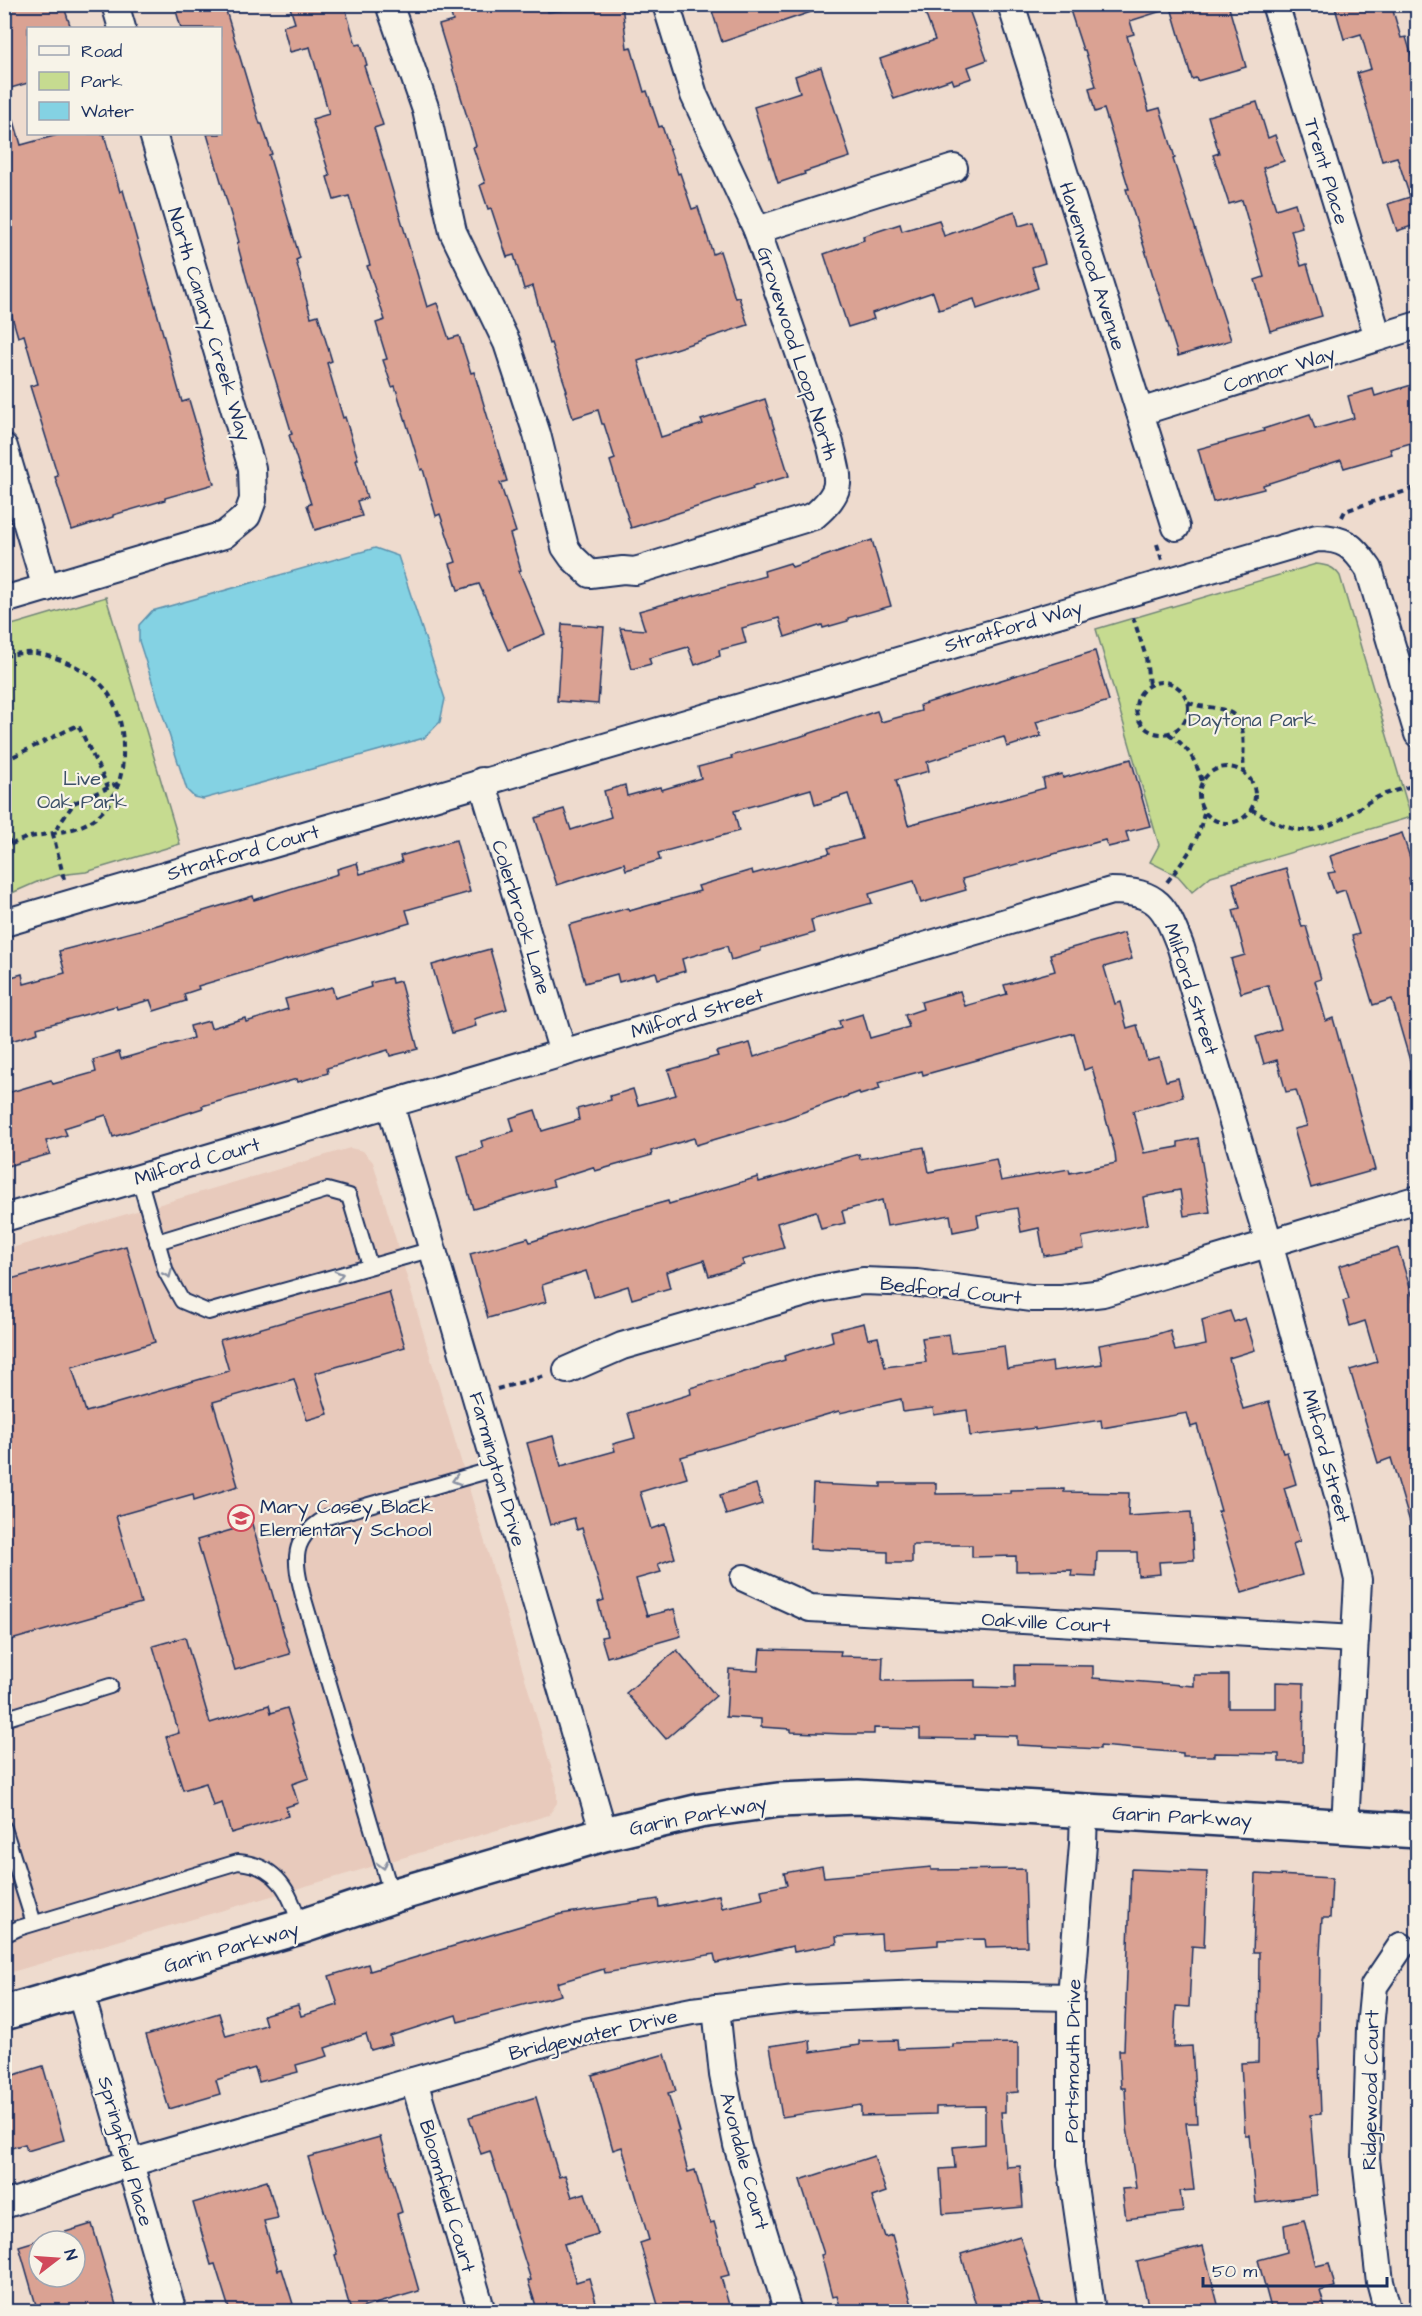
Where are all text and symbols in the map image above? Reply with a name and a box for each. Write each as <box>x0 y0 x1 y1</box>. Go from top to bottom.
legend <box>27 27 222 135</box>
text: Road <box>81 39 122 64</box>
text: Park <box>81 69 123 94</box>
text: Water <box>81 99 134 124</box>
street label: Trent Place <box>1297 115 1356 228</box>
street label: Havenwood Avenue <box>1052 179 1133 354</box>
street label: North Canary Creek Way <box>159 204 258 445</box>
street label: Grovewood Loop North <box>749 243 845 464</box>
street label: Connor Way <box>1220 340 1339 401</box>
street label: Stratford Way <box>941 594 1086 661</box>
park label: Daytona Park <box>1188 706 1316 735</box>
park label: Live Oak Park <box>37 765 127 816</box>
street label: Stratford Court <box>164 818 323 888</box>
street label: Colerbrook Lane <box>484 837 558 998</box>
street label: Milford Street <box>1157 920 1226 1059</box>
street label: Milford Street <box>628 982 767 1046</box>
street label: Milford Court <box>131 1131 264 1193</box>
one-way arrow <box>161 1267 173 1278</box>
one-way arrow <box>333 1270 344 1282</box>
street label: Bedford Court <box>879 1270 1023 1312</box>
street label: Milford Street <box>1295 1387 1357 1526</box>
street label: Farmington Drive <box>461 1389 533 1550</box>
one-way arrow <box>451 1472 461 1485</box>
place label: Mary Casey Black Elementary School <box>260 1493 433 1545</box>
school or university icon: Mary Casey Black Elementary School <box>226 1503 256 1533</box>
street label: Oakville Court <box>981 1606 1111 1640</box>
street label: Garin Parkway <box>627 1789 770 1844</box>
street label: Garin Parkway <box>1111 1799 1252 1836</box>
one-way arrow <box>376 1859 388 1870</box>
street label: Garin Parkway <box>160 1915 303 1982</box>
street label: Portsmouth Drive <box>1058 1978 1088 2143</box>
street label: Bridgewater Drive <box>506 2002 681 2069</box>
street label: Ridgewood Court <box>1356 2010 1387 2170</box>
street label: Springfield Place <box>89 2073 160 2230</box>
street label: Avondale Court <box>712 2089 776 2233</box>
street label: Bloomfield Court <box>412 2117 482 2276</box>
north arrow <box>27 2229 87 2289</box>
text: N <box>58 2247 82 2263</box>
scale bar <box>1203 2250 1388 2288</box>
text: 50 m <box>1212 2259 1257 2284</box>

